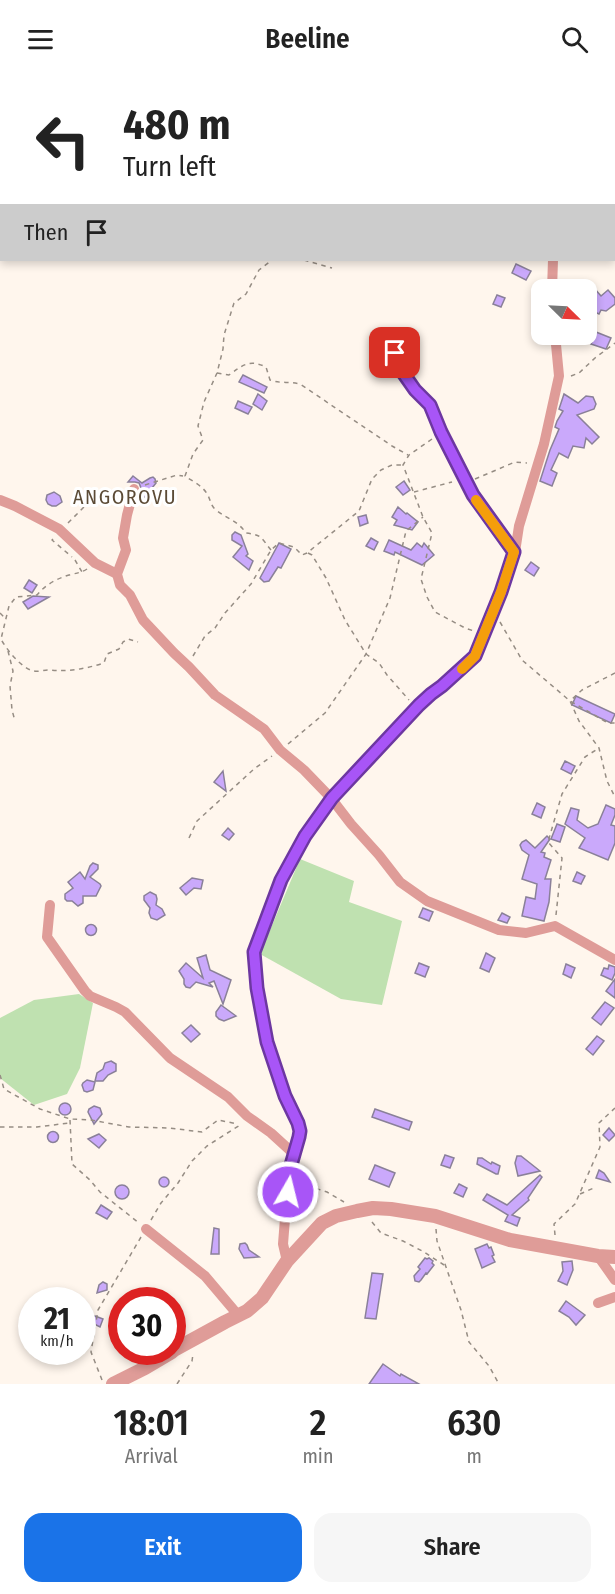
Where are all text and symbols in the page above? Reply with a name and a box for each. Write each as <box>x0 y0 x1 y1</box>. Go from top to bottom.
icon: menu <box>24 23 57 56</box>
text: Beeline <box>265 23 350 55</box>
icon: search <box>558 23 591 56</box>
text: 480 m <box>123 100 230 150</box>
icon: left <box>24 102 102 180</box>
text: Turn left <box>123 151 216 183</box>
icon: arrive <box>80 216 113 249</box>
text: Then <box>24 219 68 246</box>
north arrow <box>531 279 597 345</box>
map controls <box>531 279 597 345</box>
pin <box>369 327 420 378</box>
icon: arrive <box>378 336 411 369</box>
district label: ANGOROVU <box>73 485 177 509</box>
position arrow <box>256 1160 320 1224</box>
speed limit sign: 30 <box>108 1287 186 1365</box>
text: 21 <box>44 1301 70 1337</box>
text: km/h <box>40 1332 74 1350</box>
text: 18:01 <box>113 1401 189 1445</box>
text: 2 <box>310 1401 326 1445</box>
text: 630 <box>447 1401 501 1445</box>
text: Arrival <box>125 1444 178 1468</box>
text: min <box>302 1444 333 1468</box>
text: m <box>467 1444 482 1468</box>
button: Exit <box>24 1513 302 1582</box>
button: Share <box>314 1513 591 1582</box>

